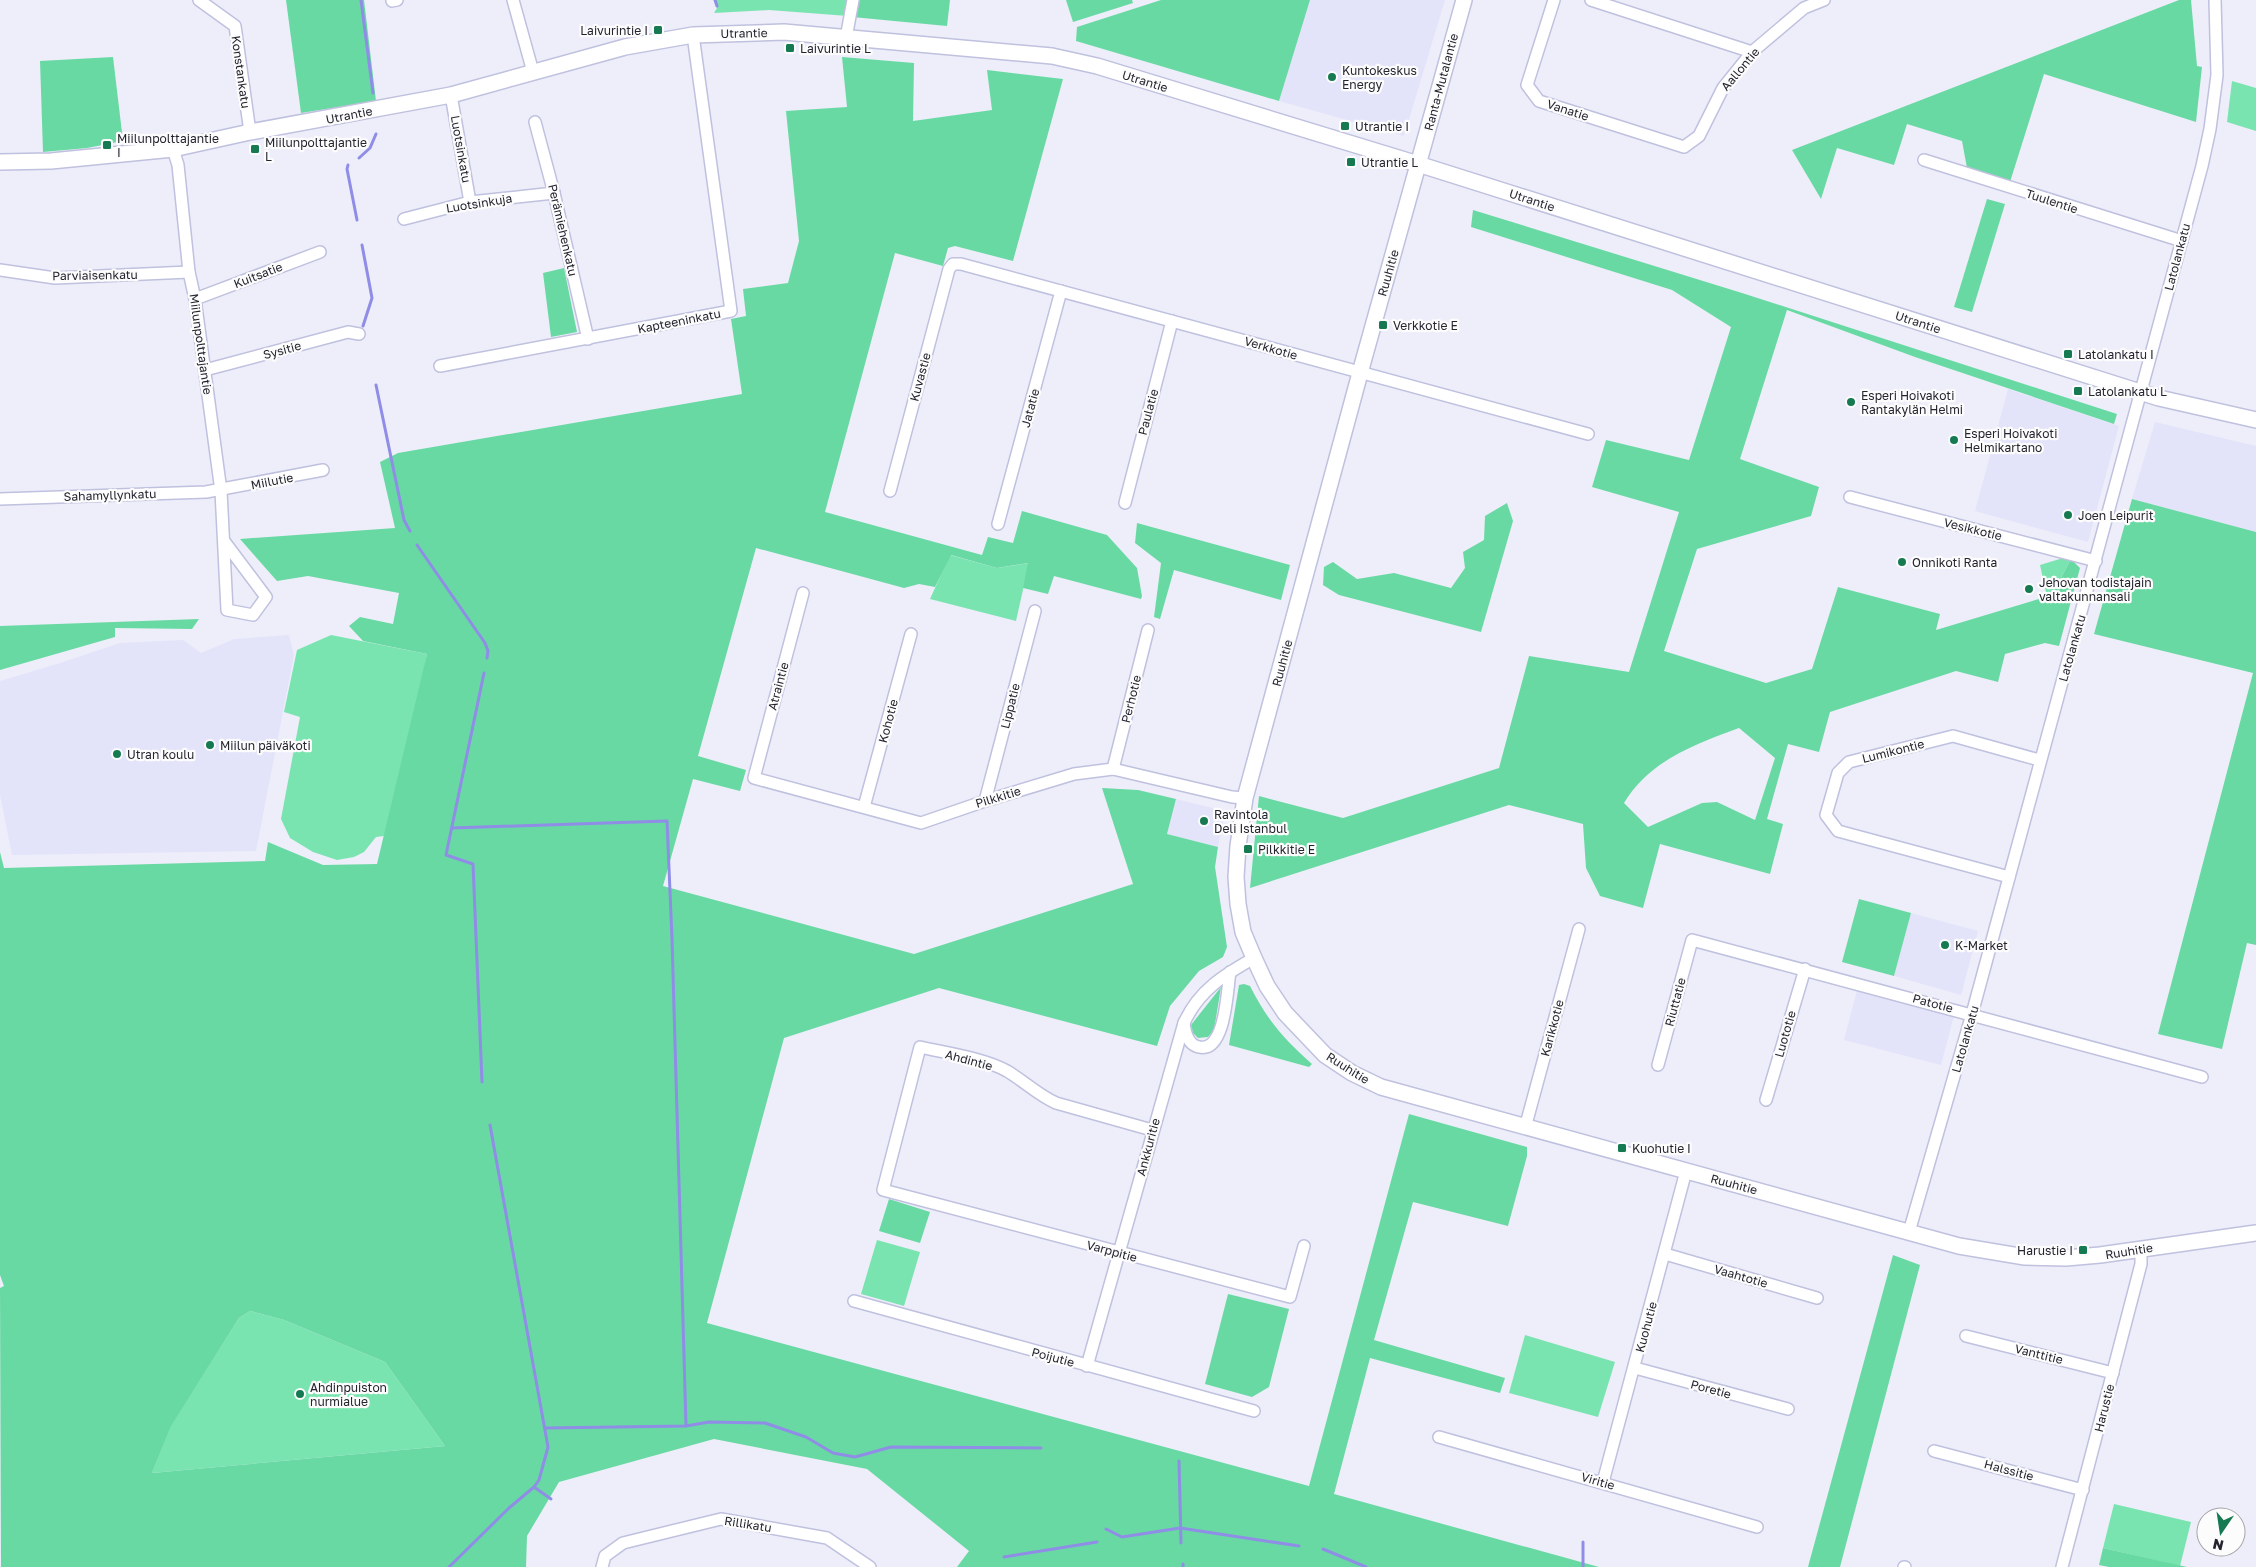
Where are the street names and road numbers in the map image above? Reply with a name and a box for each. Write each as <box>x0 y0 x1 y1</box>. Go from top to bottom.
street label: Utrantie <box>720 25 768 41</box>
street label: Ranta-Mutalantie <box>1421 32 1461 132</box>
street label: Konstankatu <box>228 35 254 109</box>
street label: Aallontie <box>1718 44 1762 94</box>
street label: Utrantie <box>1120 67 1170 95</box>
street label: Vanatie <box>1545 96 1591 124</box>
street label: Utrantie <box>324 103 374 127</box>
street label: Luotsinkatu <box>448 114 474 184</box>
street label: Perämiehenkatu <box>545 183 581 277</box>
street label: Utrantie <box>1507 186 1557 214</box>
street label: Tuulentie <box>2024 186 2080 216</box>
street label: Luotsinkuja <box>445 190 513 216</box>
street label: Latolankatu <box>2161 222 2193 292</box>
street label: Ruuhitie <box>1374 248 1402 298</box>
street label: Kuitsatie <box>231 259 285 291</box>
street label: Parviaisenkatu <box>52 267 138 283</box>
street label: Miilunpolttajantie <box>186 292 216 396</box>
street label: Kapteeninkatu <box>636 306 722 336</box>
street label: Utrantie <box>1893 308 1943 336</box>
street label: Verkkotie <box>1243 333 1299 363</box>
street label: Sysitie <box>261 338 303 362</box>
street label: Kuvastie <box>906 351 934 403</box>
street label: Jatatie <box>1018 387 1042 429</box>
street label: Paulatie <box>1135 387 1161 437</box>
street label: Miilutie <box>250 470 294 492</box>
street label: Sahamyllynkatu <box>63 486 157 504</box>
street label: Vesikkotie <box>1942 515 2004 543</box>
street label: Latolankatu <box>2055 613 2089 683</box>
street label: Ruuhitie <box>1269 638 1295 688</box>
street label: Atraintie <box>764 660 792 712</box>
street label: Perhotie <box>1118 673 1144 725</box>
street label: Lippatie <box>997 682 1023 730</box>
street label: Kohotie <box>875 697 901 745</box>
street label: Lumikontie <box>1860 736 1926 766</box>
street label: Pilkkitie <box>973 783 1023 811</box>
street label: Riuttatie <box>1661 976 1689 1028</box>
street label: Patotie <box>1911 990 1955 1016</box>
street label: Karikkotie <box>1537 998 1567 1058</box>
street label: Latolankatu <box>1948 1004 1982 1074</box>
street label: Luototie <box>1771 1009 1799 1059</box>
street label: Ahdintie <box>944 1047 994 1073</box>
street label: Ruuhitie <box>1324 1049 1372 1087</box>
street label: Ankkuritie <box>1133 1116 1163 1177</box>
street label: Ruuhitie <box>1709 1171 1759 1197</box>
street label: Varppitie <box>1085 1237 1139 1265</box>
street label: Ruuhitie <box>2104 1240 2154 1262</box>
street label: Vaahtotie <box>1712 1261 1770 1291</box>
street label: Kuohutie <box>1632 1300 1660 1354</box>
street label: Vanttitie <box>2013 1341 2065 1367</box>
street label: Poijutie <box>1030 1344 1076 1370</box>
street label: Poretie <box>1689 1376 1733 1402</box>
street label: Harustie <box>2091 1382 2117 1434</box>
street label: Halssitie <box>1983 1456 2035 1484</box>
street label: Viritie <box>1580 1469 1617 1493</box>
street label: Rillikatu <box>723 1513 773 1535</box>

